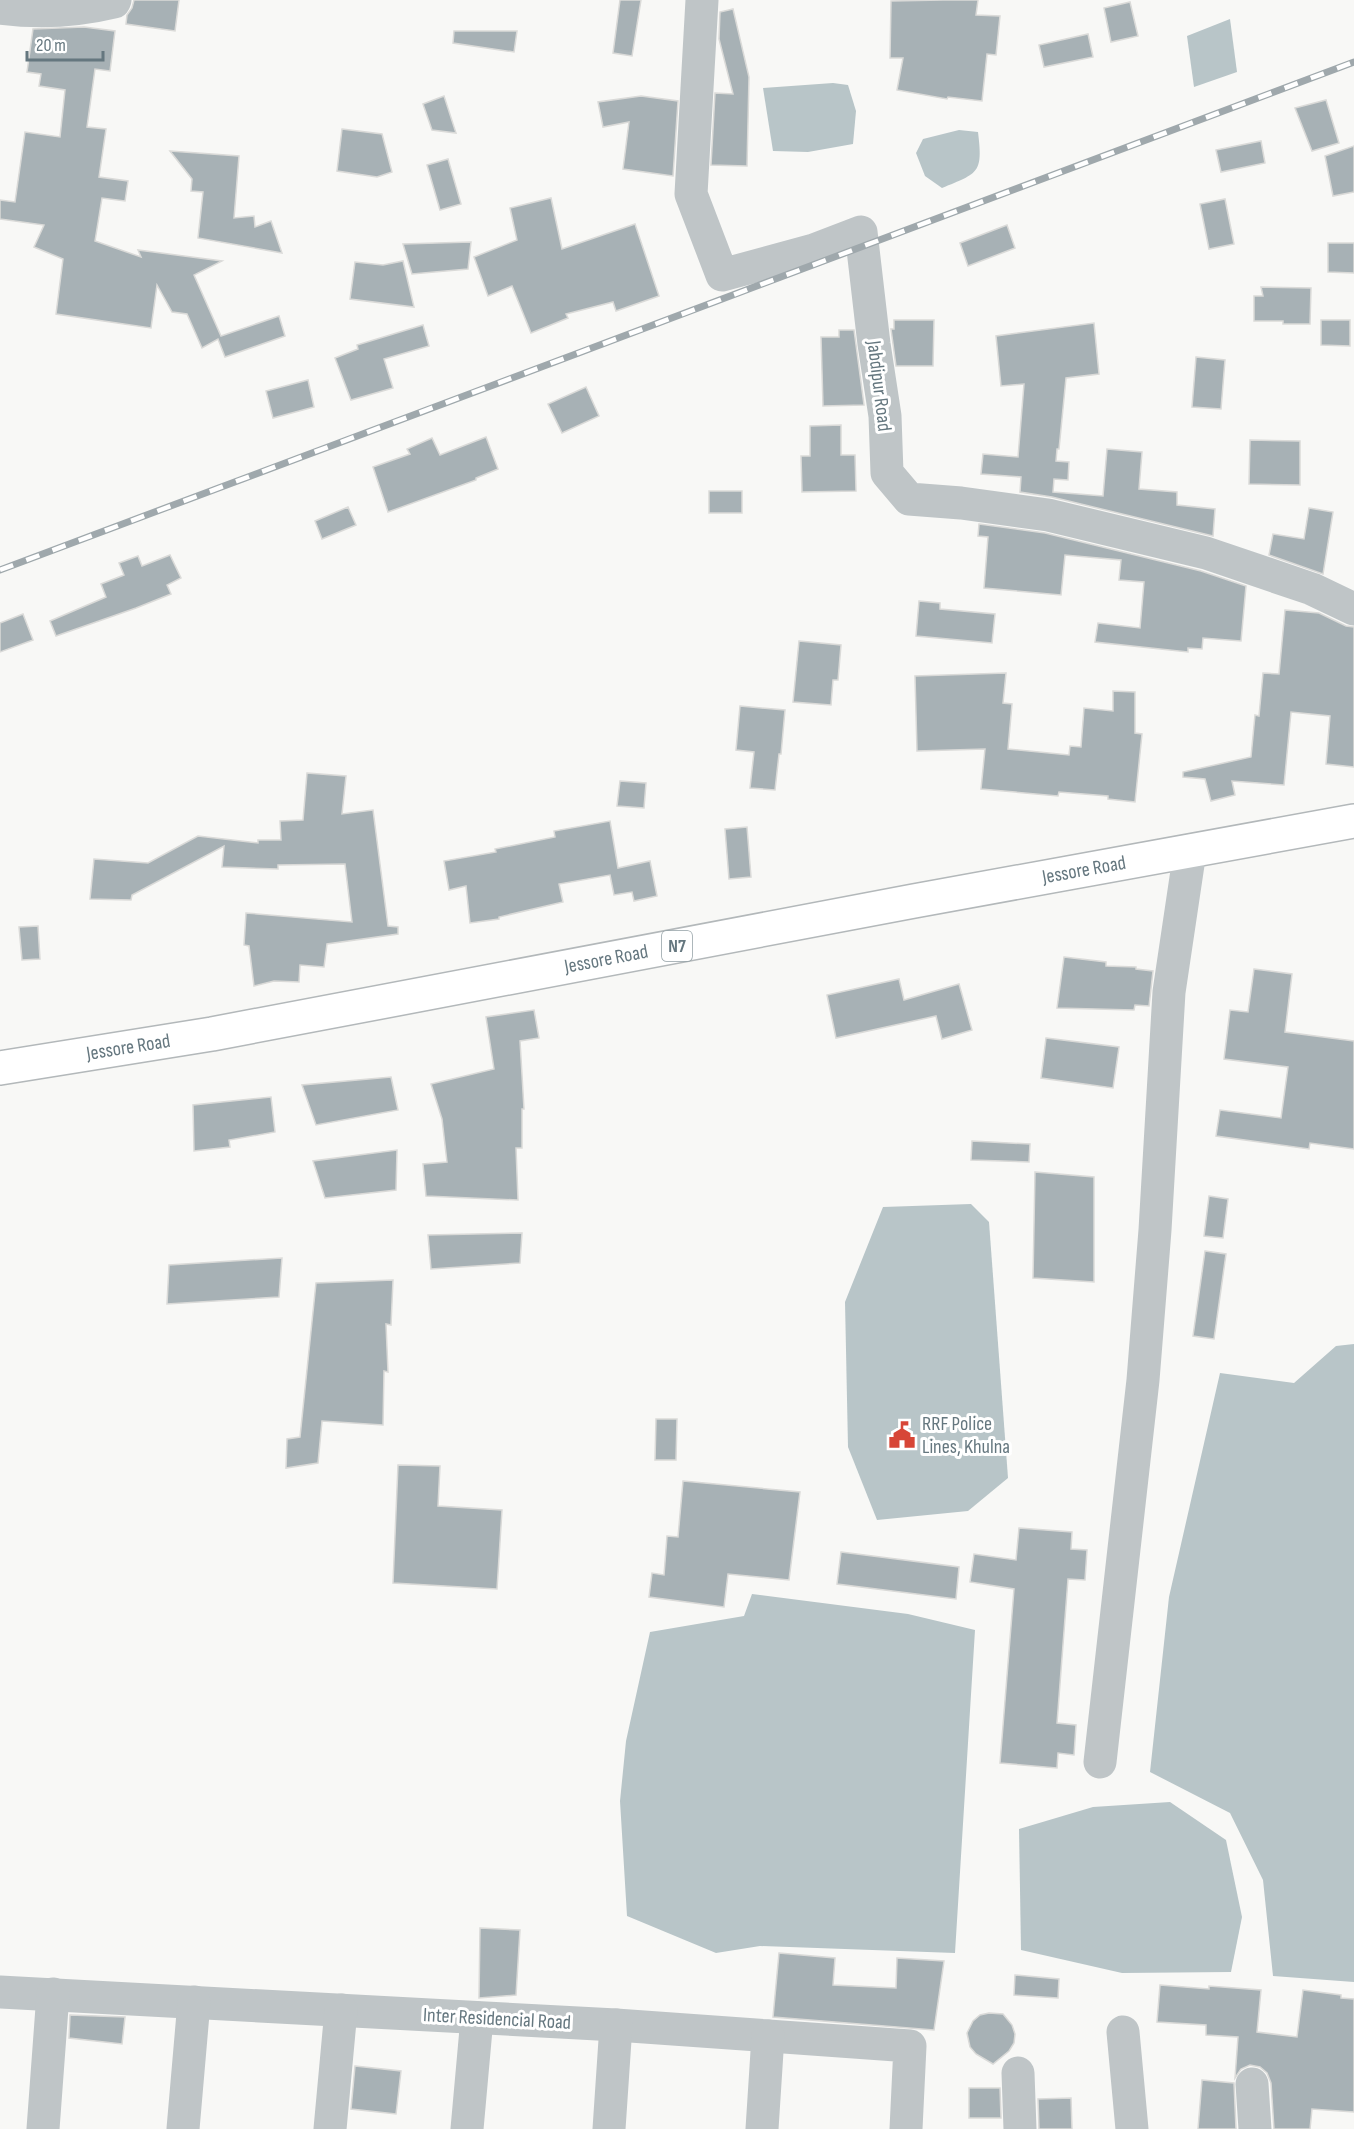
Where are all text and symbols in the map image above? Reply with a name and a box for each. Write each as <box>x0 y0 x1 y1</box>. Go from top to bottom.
scale bar <box>27 24 104 62</box>
text: 20 m <box>36 35 66 56</box>
street label: Jabdipur Road <box>861 338 896 433</box>
street label: Jessore Road <box>1039 851 1128 890</box>
road number: N7 <box>662 931 692 961</box>
street label: Jessore Road <box>561 940 650 979</box>
street label: Jessore Road <box>84 1029 172 1066</box>
place label: RRF Police Lines, Khulna <box>922 1412 1010 1459</box>
public building icon: RRF Police Lines, Khulna <box>887 1420 917 1450</box>
street label: Inter Residencial Road <box>422 2003 572 2035</box>

